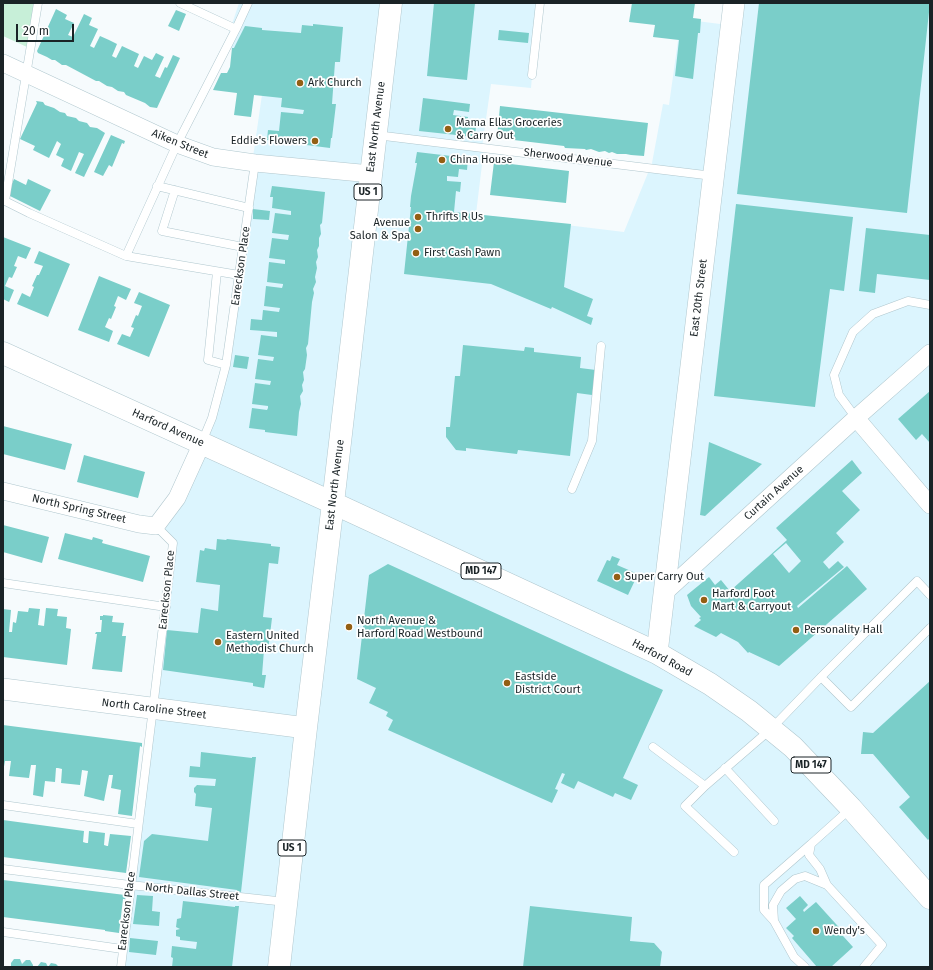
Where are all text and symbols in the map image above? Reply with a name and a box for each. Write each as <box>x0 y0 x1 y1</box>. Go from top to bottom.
scale bar <box>18 16 76 42</box>
text: 20 m <box>23 24 49 38</box>
place label: Ark Church <box>308 76 362 90</box>
marker: Ark Church <box>295 78 305 88</box>
street label: East North Avenue <box>364 81 388 173</box>
place label: Mama Ellas Groceries & Carry Out <box>456 116 562 142</box>
marker: Mama Ellas Groceries & Carry Out <box>443 124 453 134</box>
street label: Aiken Street <box>150 127 210 161</box>
place label: Eddie's Flowers <box>231 134 307 148</box>
marker: Eddie's Flowers <box>310 136 320 146</box>
street label: Sherwood Avenue <box>523 146 613 170</box>
place label: China House <box>450 153 512 167</box>
marker: China House <box>437 155 447 165</box>
road number: US 1 <box>354 184 382 200</box>
place label: Thrifts R Us <box>426 210 483 224</box>
marker: Thrifts R Us <box>413 212 423 222</box>
place label: Avenue Salon & Spa <box>350 216 410 242</box>
marker: Avenue Salon & Spa <box>413 224 423 234</box>
street label: Eareckson Place <box>229 226 253 306</box>
place label: First Cash Pawn <box>424 246 501 260</box>
marker: First Cash Pawn <box>411 248 421 258</box>
street label: East 20th Street <box>688 258 710 338</box>
street label: Harford Avenue <box>130 406 206 450</box>
street label: East North Avenue <box>323 439 347 531</box>
street label: Curtain Avenue <box>742 463 806 523</box>
street label: North Spring Street <box>31 492 127 526</box>
street label: Eareckson Place <box>156 550 178 630</box>
road number: MD 147 <box>461 563 501 579</box>
place label: Super Carry Out <box>625 570 704 584</box>
marker: Super Carry Out <box>612 572 622 582</box>
place label: Harford Foot Mart & Carryout <box>712 587 791 613</box>
marker: Harford Foot Mart & Carryout <box>699 595 709 605</box>
place label: North Avenue & Harford Road Westbound <box>357 614 483 640</box>
marker: North Avenue & Harford Road Westbound <box>344 622 354 632</box>
place label: Personality Hall <box>804 623 882 637</box>
marker: Personality Hall <box>791 625 801 635</box>
place label: Eastern United Methodist Church <box>226 629 314 655</box>
marker: Eastern United Methodist Church <box>213 637 223 647</box>
street label: Harford Road <box>630 637 694 679</box>
place label: Eastside District Court <box>515 670 581 696</box>
marker: Eastside District Court <box>502 678 512 688</box>
street label: North Caroline Street <box>101 696 207 722</box>
road number: MD 147 <box>791 757 831 773</box>
road number: US 1 <box>278 840 306 856</box>
street label: Eareckson Place <box>116 871 138 951</box>
street label: North Dallas Street <box>144 880 240 904</box>
place label: Wendy's <box>824 924 865 938</box>
marker: Wendy's <box>811 926 821 936</box>

